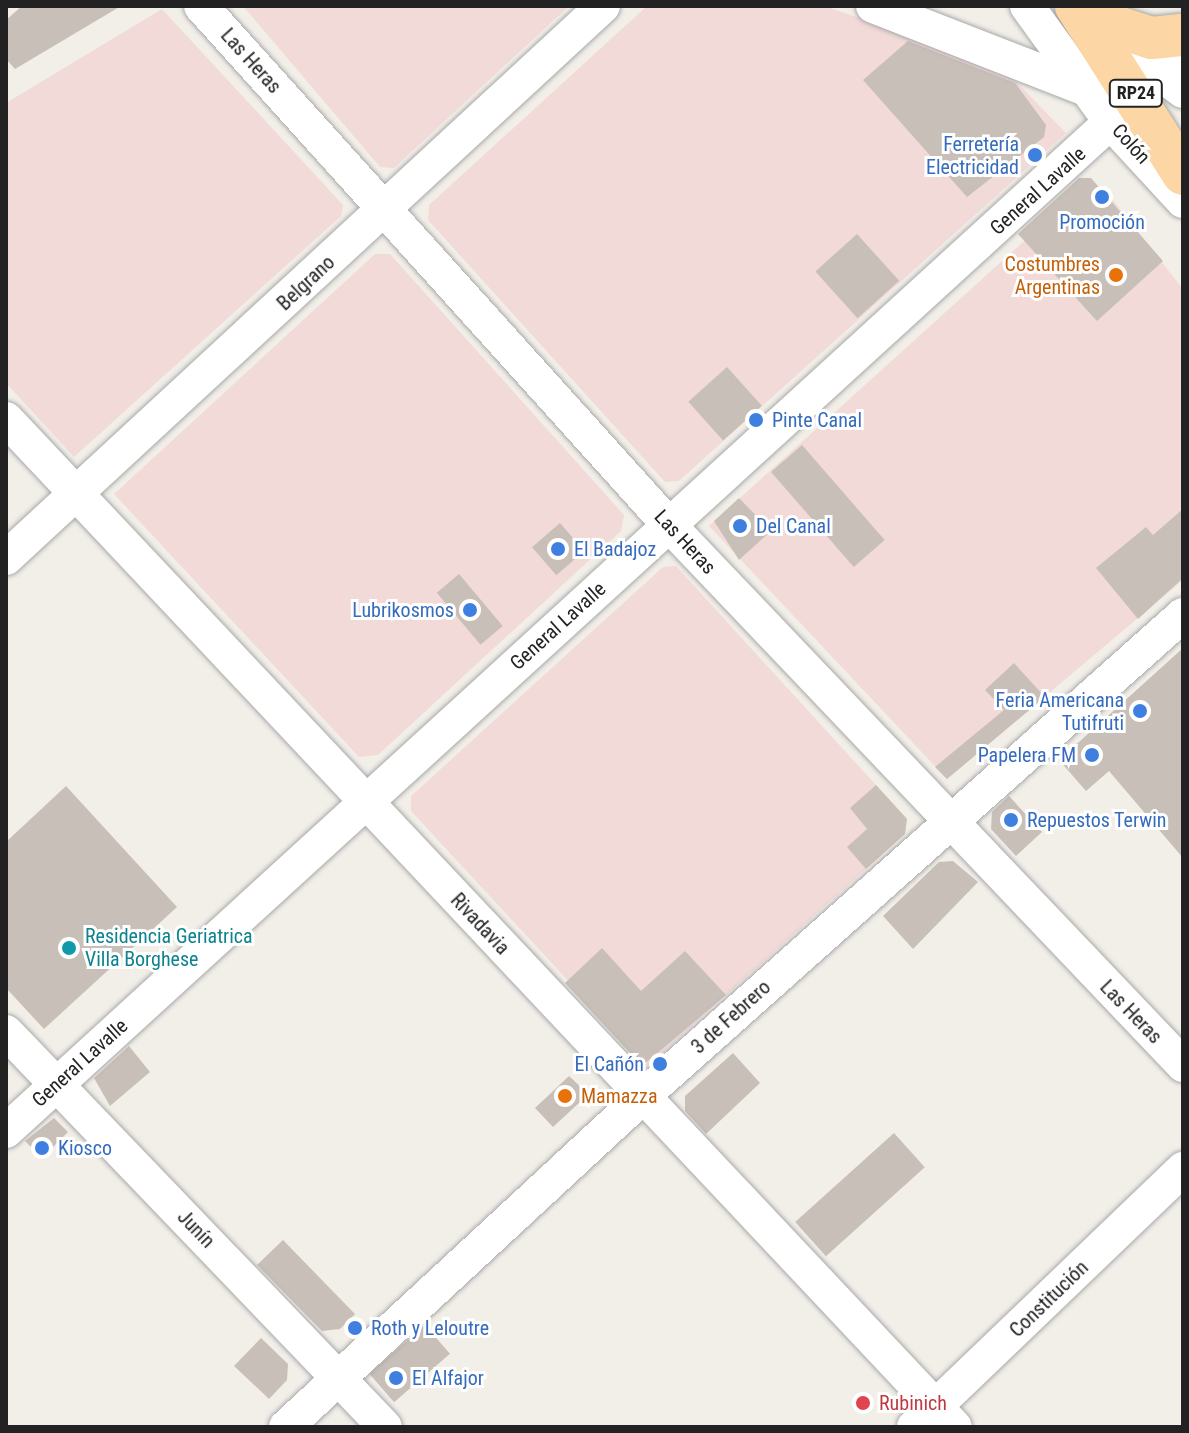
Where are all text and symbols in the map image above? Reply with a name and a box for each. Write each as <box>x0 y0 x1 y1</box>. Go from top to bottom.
street label: Las Heras <box>216 24 286 98</box>
road number: RP24 <box>1108 79 1164 107</box>
street label: Colón <box>1107 119 1155 169</box>
place label: Ferretería Electricidad <box>926 132 1019 179</box>
street label: General Lavalle <box>985 142 1091 240</box>
marker: Ferretería Electricidad <box>1026 146 1044 164</box>
marker: Promoción <box>1093 188 1111 206</box>
place label: Promoción <box>1059 210 1145 234</box>
street label: Belgrano <box>272 250 340 316</box>
place label: Costumbres Argentinas <box>1005 252 1100 299</box>
marker: Costumbres Argentinas <box>1107 266 1125 284</box>
place label: Pinte Canal <box>772 408 862 432</box>
marker: Pinte Canal <box>747 411 765 429</box>
street label: Las Heras <box>649 505 721 579</box>
place label: Del Canal <box>756 514 831 538</box>
marker: Del Canal <box>731 517 749 535</box>
place label: El Badajoz <box>574 537 656 561</box>
marker: El Badajoz <box>549 540 567 558</box>
street label: General Lavalle <box>505 577 611 675</box>
place label: Lubrikosmos <box>352 598 454 622</box>
marker: Lubrikosmos <box>461 601 479 619</box>
place label: Feria Americana Tutifruti <box>996 688 1124 735</box>
marker: Feria Americana Tutifruti <box>1131 702 1149 720</box>
place label: Papelera FM <box>978 743 1076 767</box>
marker: Papelera FM <box>1083 746 1101 764</box>
place label: Repuestos Terwin <box>1027 808 1167 832</box>
marker: Repuestos Terwin <box>1002 811 1020 829</box>
street label: Rivadavia <box>446 888 514 960</box>
place label: Residencia Geriatrica Villa Borghese <box>85 924 253 971</box>
marker: Residencia Geriatrica Villa Borghese <box>60 939 78 957</box>
street label: 3 de Febrero <box>686 975 776 1059</box>
street label: Las Heras <box>1095 975 1167 1049</box>
street label: General Lavalle <box>27 1014 133 1112</box>
place label: El Cañón <box>575 1052 644 1076</box>
marker: El Cañón <box>651 1055 669 1073</box>
place label: Mamazza <box>581 1084 657 1108</box>
marker: Mamazza <box>556 1087 574 1105</box>
place label: Kiosco <box>58 1136 112 1160</box>
marker: Kiosco <box>33 1139 51 1157</box>
street label: Junín <box>172 1205 220 1253</box>
street label: Constitución <box>1005 1256 1093 1342</box>
place label: Roth y Leloutre <box>371 1316 489 1340</box>
marker: Roth y Leloutre <box>346 1319 364 1337</box>
place label: El Alfajor <box>412 1366 484 1390</box>
marker: El Alfajor <box>387 1369 405 1387</box>
place label: Rubinich <box>879 1391 947 1415</box>
marker: Rubinich <box>854 1394 872 1412</box>

